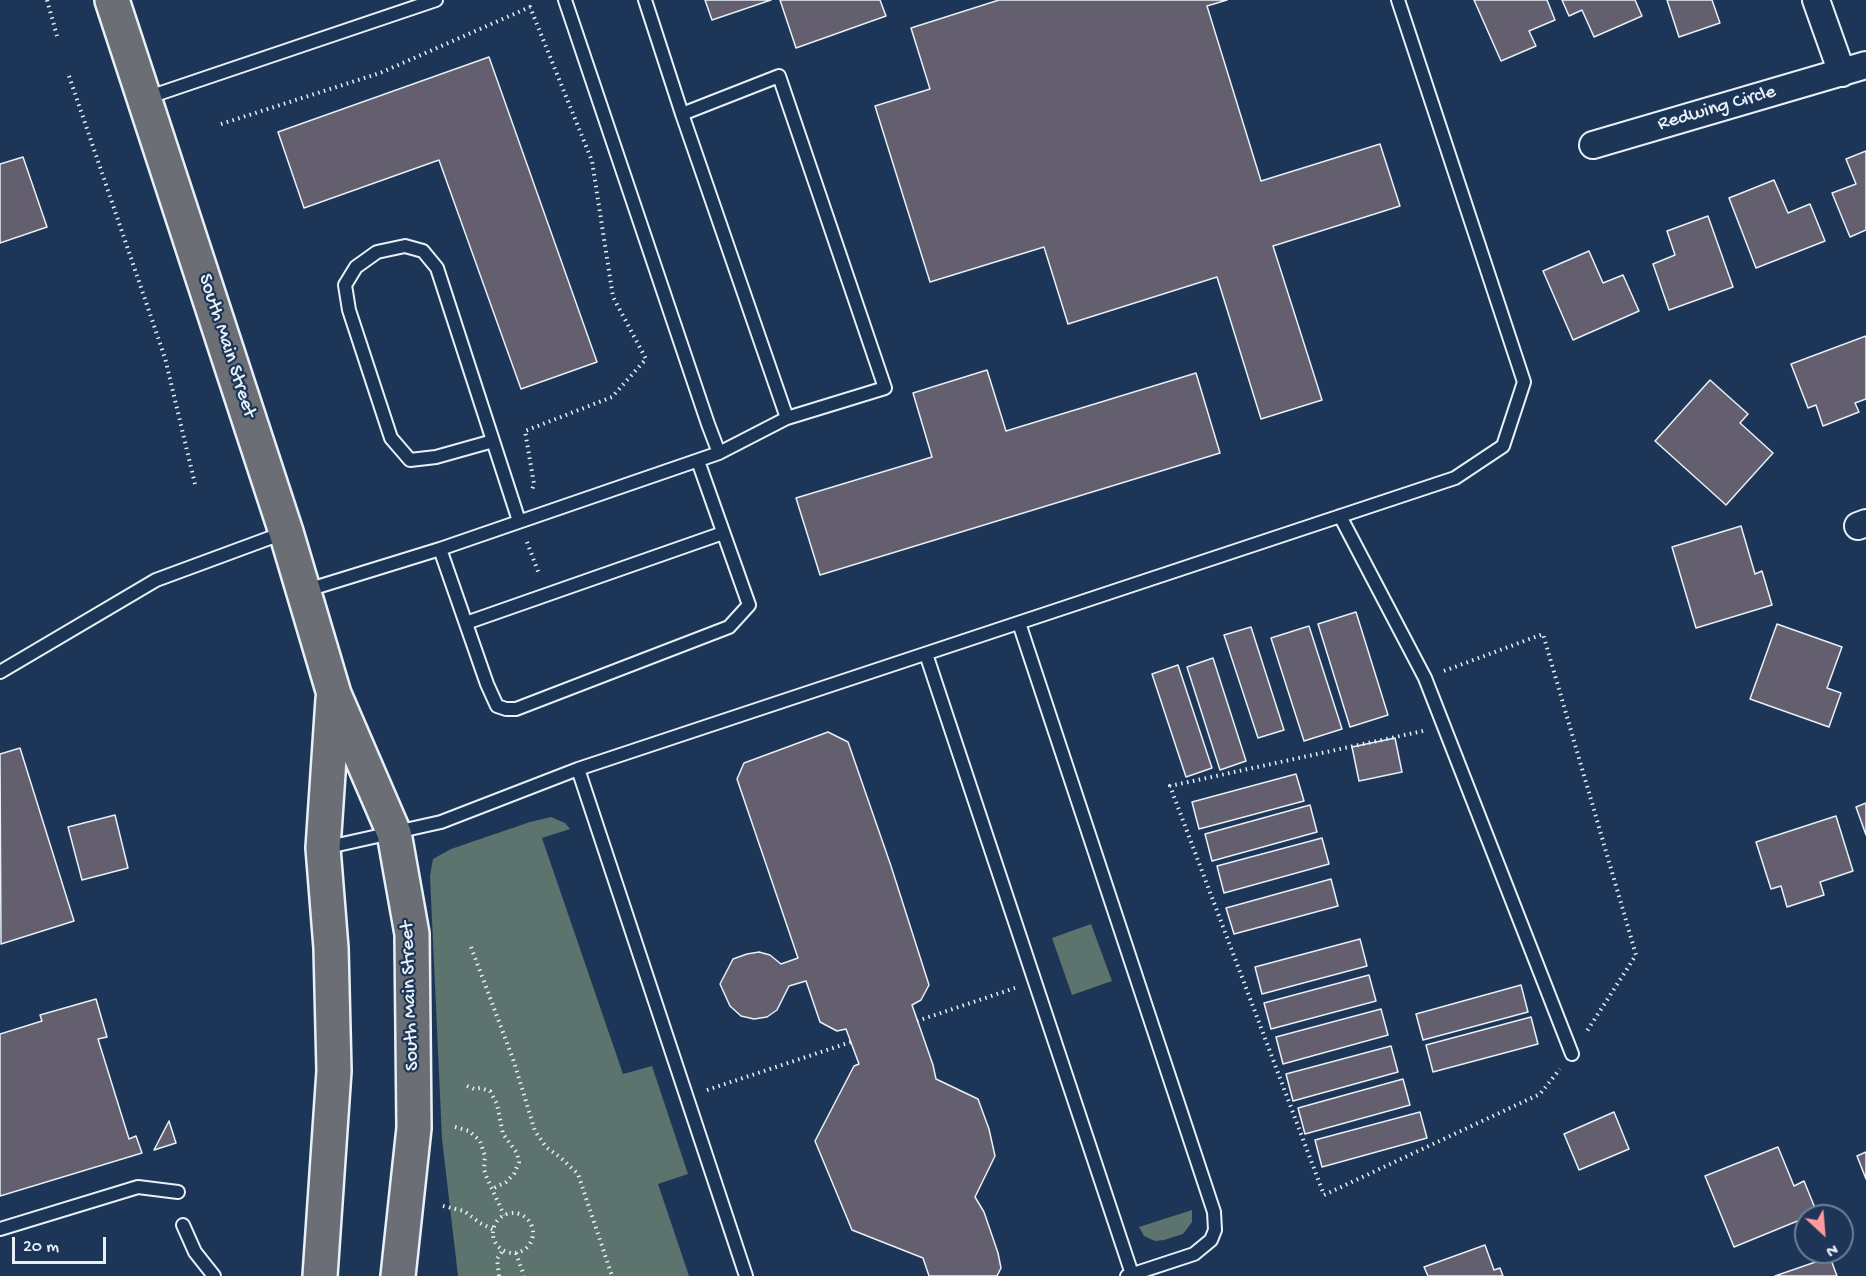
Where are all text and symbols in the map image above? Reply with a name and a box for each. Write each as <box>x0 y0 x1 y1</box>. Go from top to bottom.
street label: Redwing Circle <box>1655 81 1779 137</box>
street label: South Main Street <box>191 271 261 421</box>
street label: South Main Street <box>396 921 426 1071</box>
north arrow <box>1794 1204 1854 1264</box>
scale bar <box>15 1225 110 1263</box>
text: 20 m <box>23 1237 59 1258</box>
text: N <box>1822 1238 1840 1260</box>

